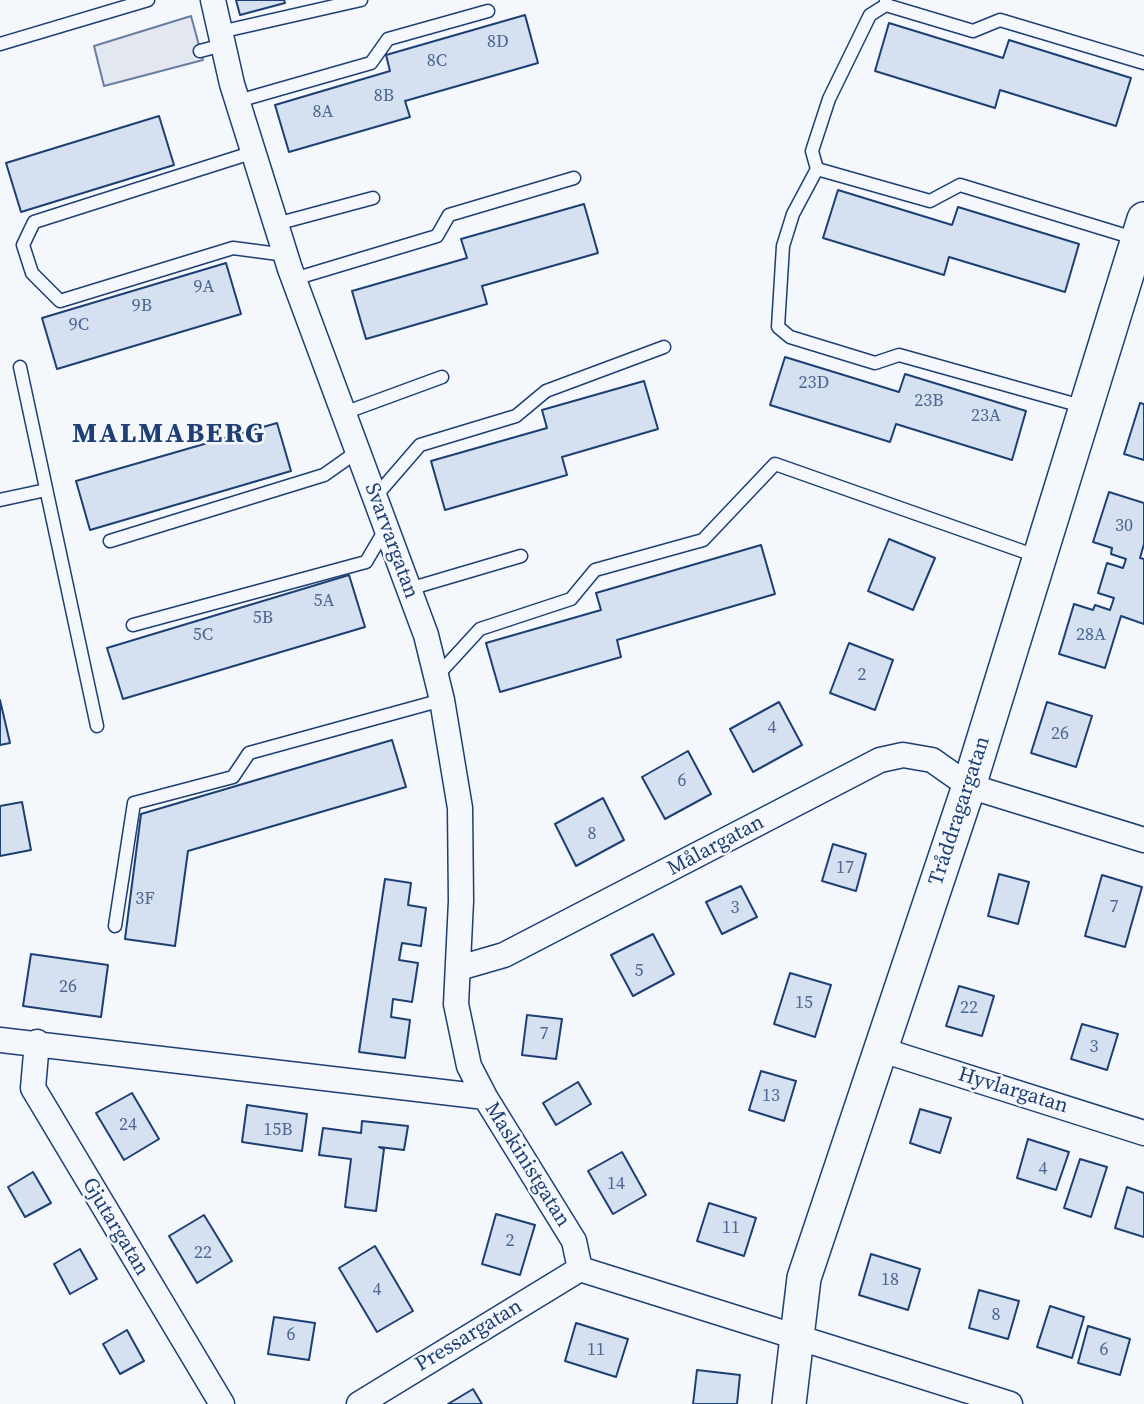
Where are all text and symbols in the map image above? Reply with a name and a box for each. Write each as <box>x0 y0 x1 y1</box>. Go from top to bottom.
house number: 8D <box>487 31 509 53</box>
house number: 8C <box>427 50 447 72</box>
house number: 8B <box>374 85 394 107</box>
house number: 8A <box>313 101 333 123</box>
house number: 9A <box>194 276 214 298</box>
house number: 9B <box>132 295 152 317</box>
house number: 9C <box>69 314 89 336</box>
house number: 23D <box>799 372 829 394</box>
house number: 23B <box>914 390 944 412</box>
house number: 23A <box>971 405 1001 427</box>
district label: MALMABERG <box>73 418 265 452</box>
street label: Svarvargatan <box>358 480 424 602</box>
house number: 30 <box>1115 515 1133 537</box>
house number: 5A <box>314 590 334 612</box>
house number: 5B <box>253 607 273 629</box>
house number: 5C <box>193 624 213 646</box>
house number: 28A <box>1076 624 1106 646</box>
house number: 2 <box>858 664 866 686</box>
house number: 4 <box>768 717 776 739</box>
house number: 26 <box>1051 723 1069 745</box>
street label: Tråddragargatan <box>924 733 996 889</box>
house number: 6 <box>678 770 686 792</box>
street label: Målargatan <box>663 810 769 882</box>
house number: 8 <box>588 823 596 845</box>
house number: 17 <box>836 857 854 879</box>
house number: 3F <box>135 888 155 910</box>
house number: 7 <box>1110 896 1118 918</box>
house number: 3 <box>731 897 739 919</box>
house number: 5 <box>635 960 643 982</box>
house number: 26 <box>59 976 77 998</box>
house number: 15 <box>795 992 813 1014</box>
house number: 22 <box>960 997 978 1019</box>
house number: 7 <box>540 1023 548 1045</box>
house number: 3 <box>1090 1036 1098 1058</box>
street label: Hyvlargatan <box>955 1062 1071 1120</box>
house number: 13 <box>762 1085 780 1107</box>
street label: Maskinistgatan <box>479 1098 575 1232</box>
house number: 24 <box>119 1114 137 1136</box>
house number: 15B <box>263 1119 293 1141</box>
house number: 4 <box>1039 1158 1047 1180</box>
street label: Gjutargatan <box>76 1173 154 1281</box>
house number: 14 <box>607 1173 625 1195</box>
house number: 11 <box>722 1217 740 1239</box>
house number: 2 <box>506 1230 514 1252</box>
house number: 22 <box>194 1242 212 1264</box>
house number: 18 <box>881 1269 899 1291</box>
house number: 4 <box>373 1279 381 1301</box>
street label: Pressargatan <box>411 1294 527 1378</box>
house number: 8 <box>992 1304 1000 1326</box>
house number: 6 <box>287 1324 295 1346</box>
house number: 11 <box>587 1339 605 1361</box>
house number: 6 <box>1100 1339 1108 1361</box>

